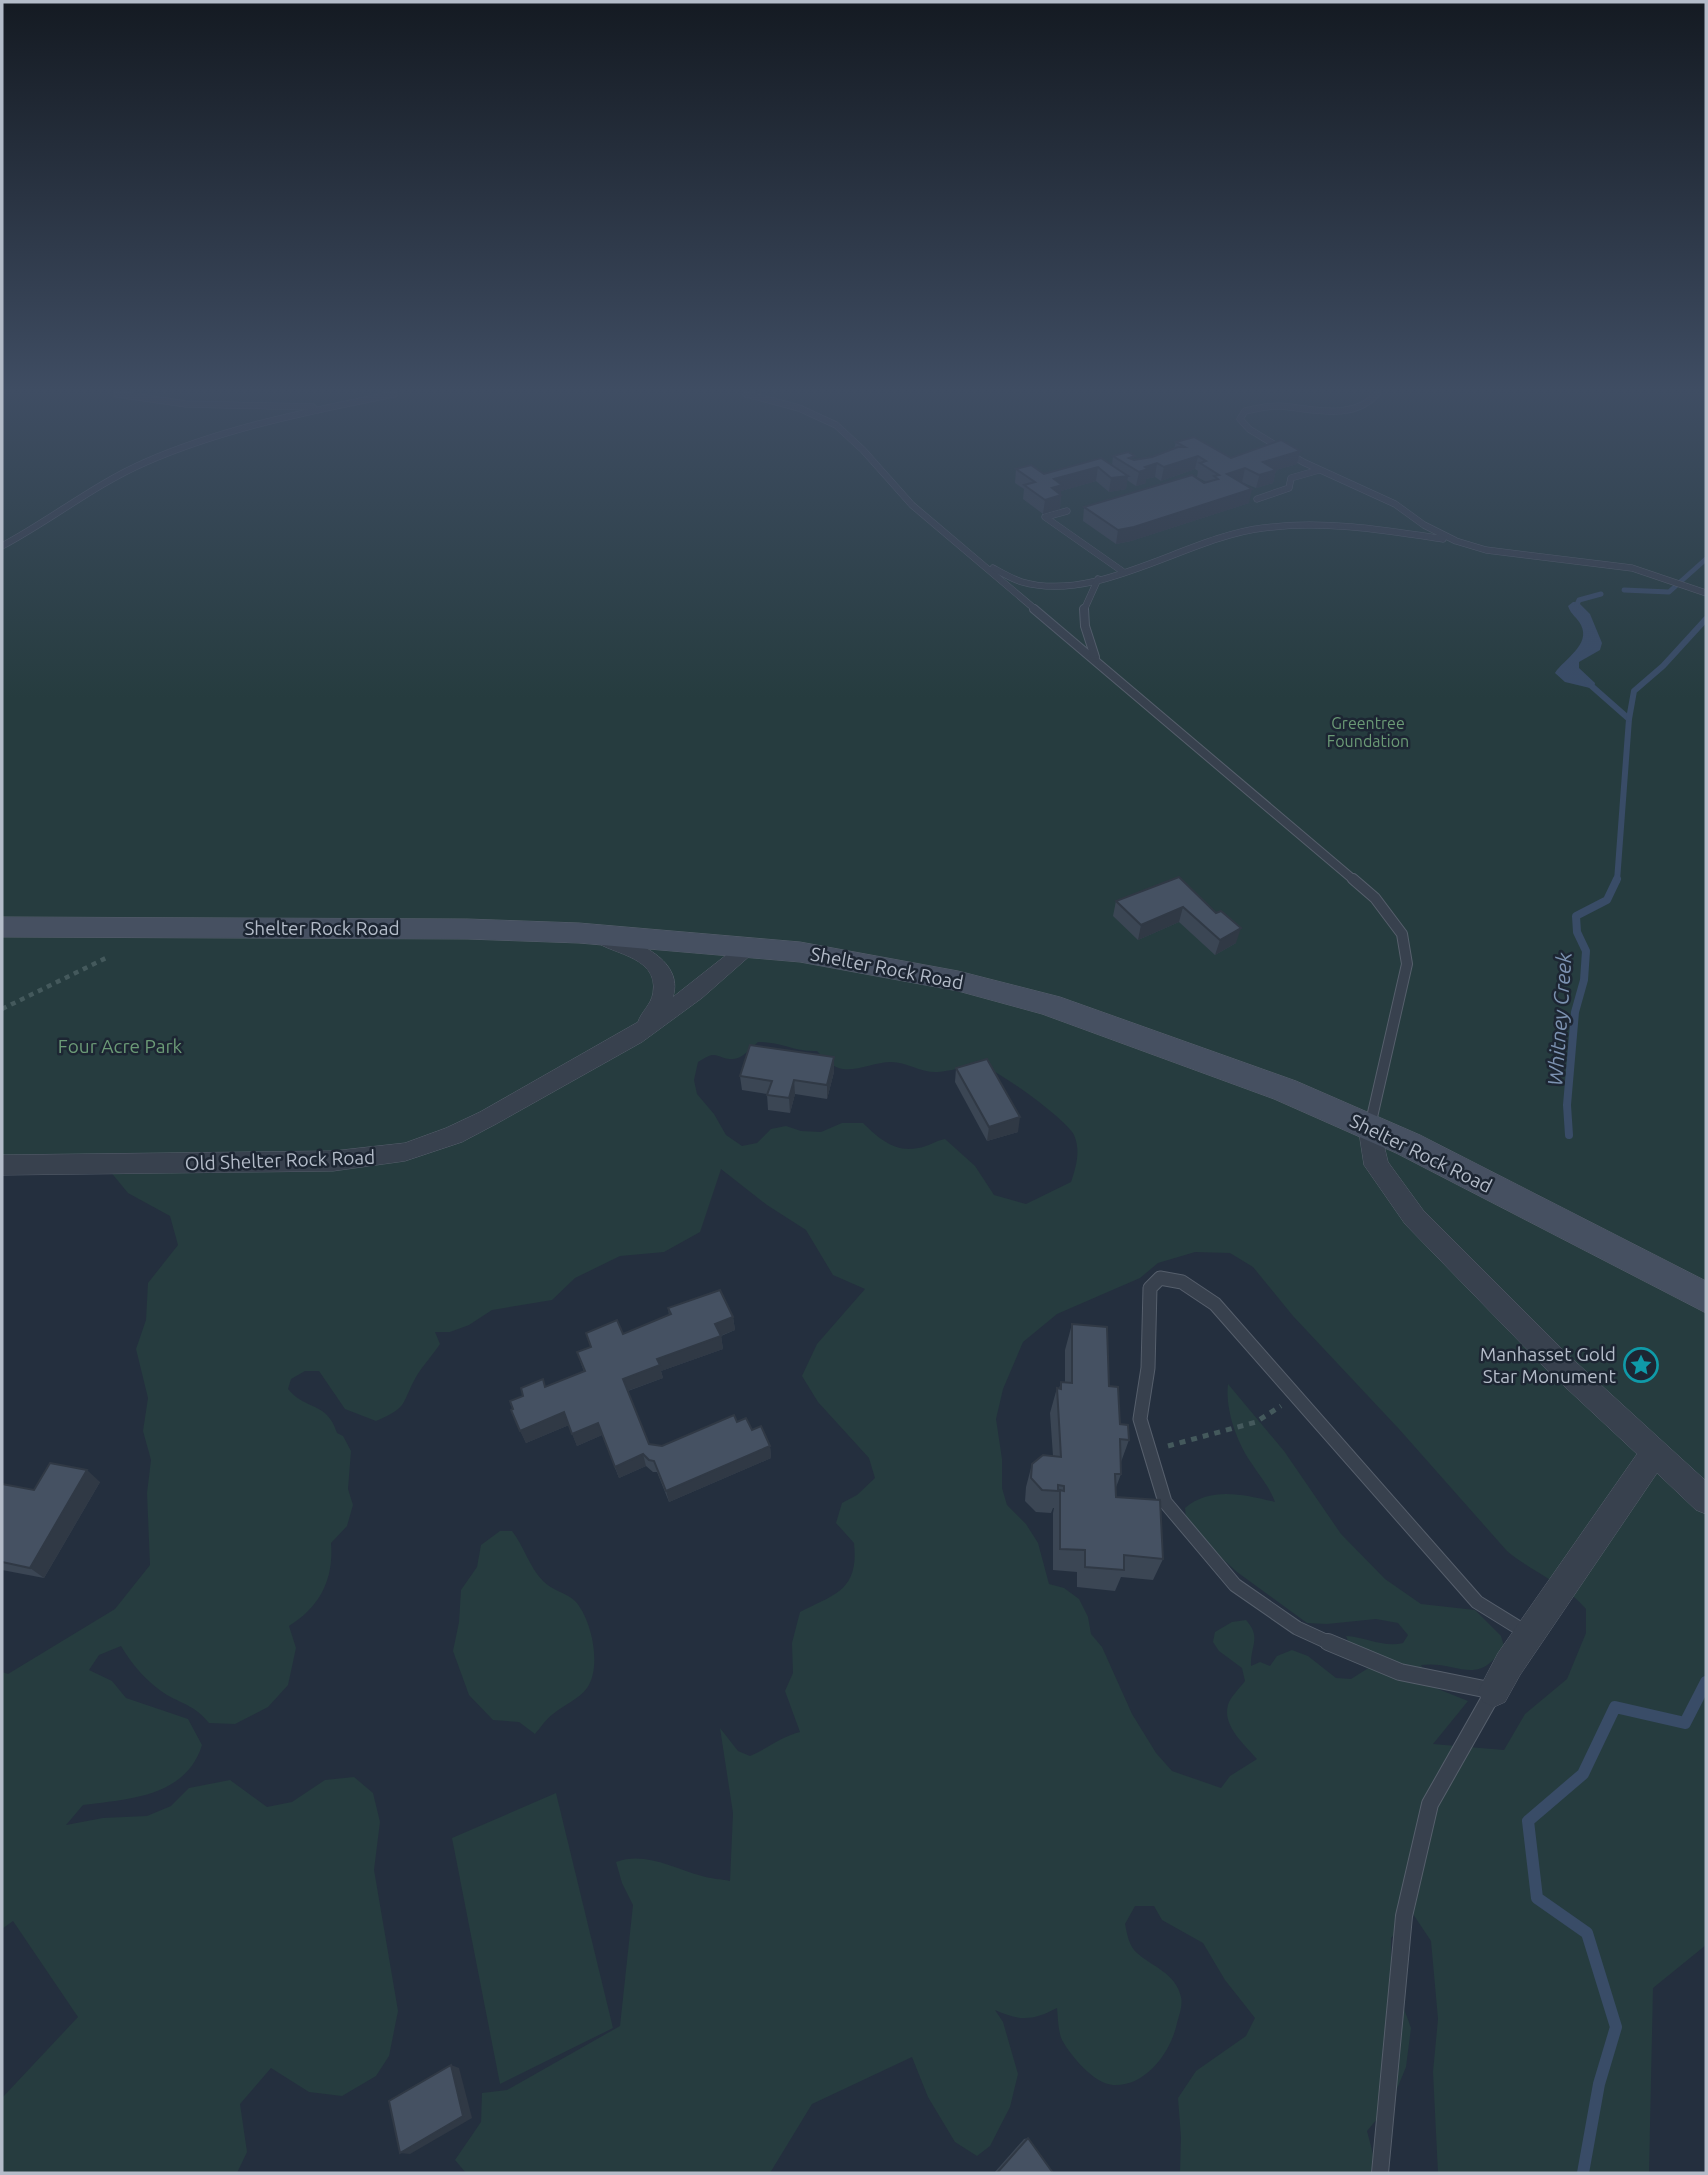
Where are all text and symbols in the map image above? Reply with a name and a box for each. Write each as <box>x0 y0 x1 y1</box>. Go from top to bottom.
park label: Greentree Foundation <box>1327 714 1409 750</box>
street label: Shelter Rock Road <box>244 917 400 939</box>
street label: Shelter Rock Road <box>809 942 965 994</box>
water label: Whitney Creek <box>1542 951 1576 1087</box>
park label: Four Acre Park <box>58 1035 183 1057</box>
street label: Shelter Rock Road <box>1346 1109 1496 1197</box>
street label: Old Shelter Rock Road <box>184 1146 376 1174</box>
place label: Manhasset Gold Star Monument <box>1480 1343 1617 1387</box>
place icon: Manhasset Gold Star Monument <box>1622 1346 1660 1384</box>

